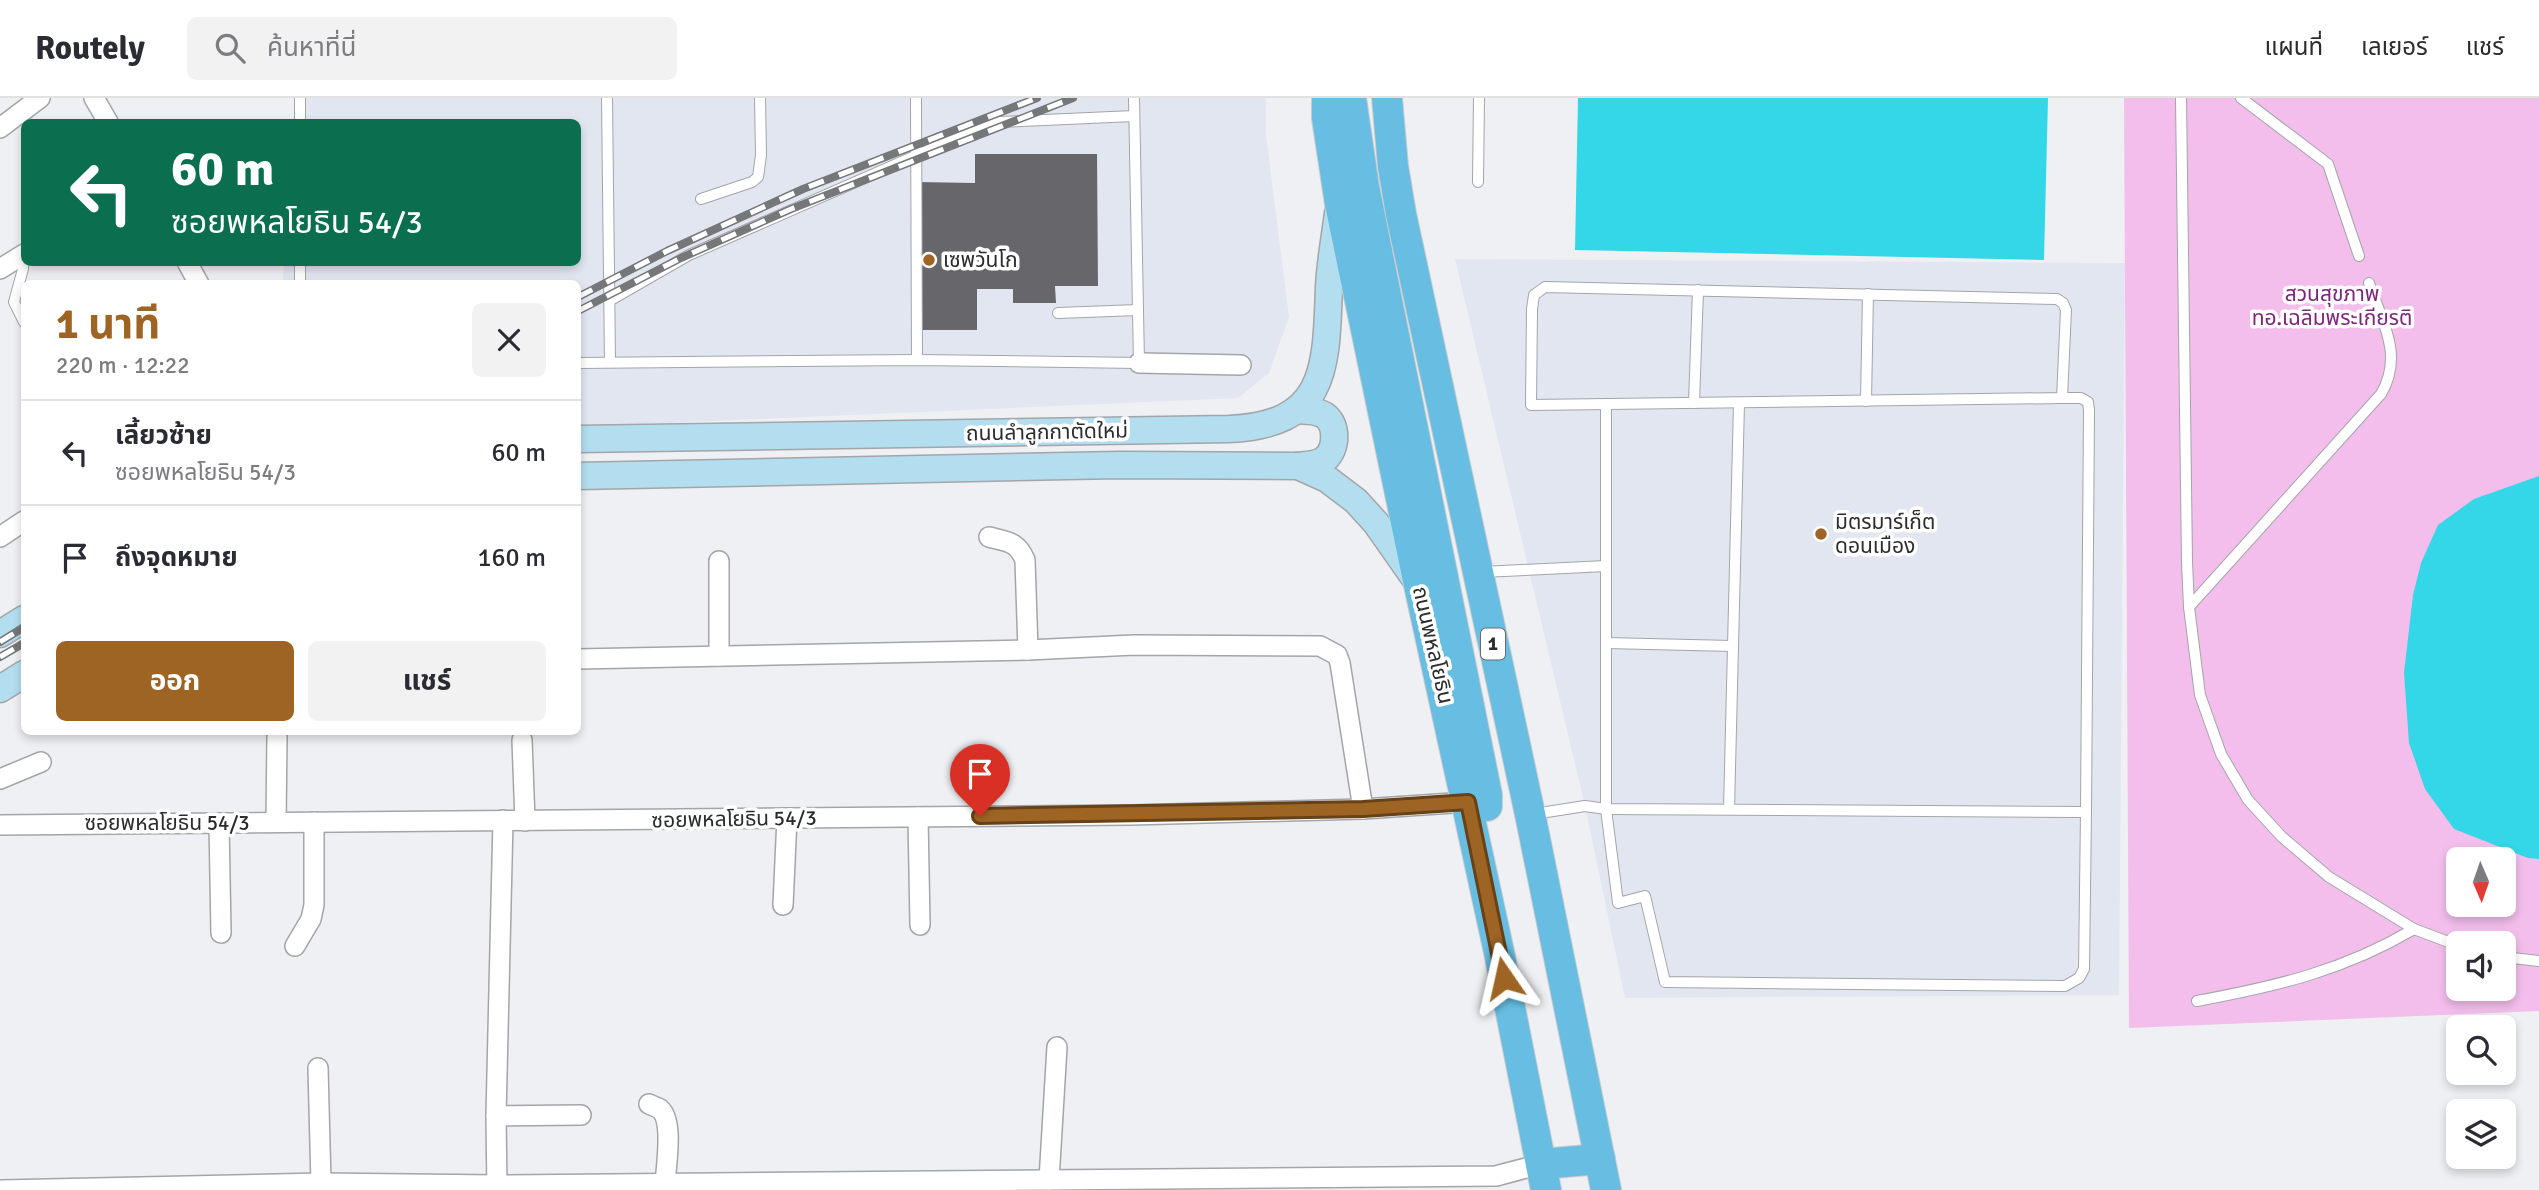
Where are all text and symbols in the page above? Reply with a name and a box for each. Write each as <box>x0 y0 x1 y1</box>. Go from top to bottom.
search box <box>187 17 677 80</box>
text: Routely <box>35 28 145 69</box>
icon: search <box>211 29 249 67</box>
text: ค้นหาที่นี่ <box>267 32 356 64</box>
text: แผนที่ <box>2265 32 2323 62</box>
text: เลเยอร์ <box>2361 32 2428 62</box>
text: แชร์ <box>2466 32 2504 62</box>
text: 60 m <box>171 139 274 199</box>
icon: left <box>56 147 147 238</box>
text: ซอยพหลโยธิน 54/3 <box>171 203 423 242</box>
place label: เซพวันโก <box>943 247 1018 273</box>
marker: เซพวันโก <box>921 252 937 268</box>
park label: สวนสุขภาพ ทอ.เฉลิมพระเกียรติ <box>2252 281 2412 331</box>
text: 1 นาที <box>56 299 160 350</box>
button: close <box>472 303 546 377</box>
text: 220 m · 12:22 <box>56 351 190 380</box>
street label: ถนนลำลูกกาตัดใหม่ <box>966 418 1128 446</box>
text: เลี้ยวซ้าย <box>115 420 212 452</box>
icon: left <box>56 434 94 472</box>
text: 60 m <box>491 437 546 469</box>
text: ซอยพหลโยธิน 54/3 <box>115 458 296 487</box>
place label: มิตรมาร์เก็ต ดอนเมือง <box>1835 509 1935 559</box>
marker: มิตรมาร์เก็ต ดอนเมือง <box>1813 526 1829 542</box>
icon: arrive <box>56 539 94 577</box>
text: ถึงจุดหมาย <box>115 542 238 574</box>
text: 160 m <box>477 542 546 574</box>
street label: ถนนพหลโยธิน <box>1407 584 1459 706</box>
road number: 1 <box>1481 628 1505 660</box>
button: ออก <box>56 641 294 721</box>
button: แชร์ <box>308 641 546 721</box>
pin <box>950 744 1010 816</box>
icon: arrive <box>961 755 999 793</box>
street label: ซอยพหลโยธิน 54/3 <box>651 805 817 833</box>
street label: ซอยพหลโยธิน 54/3 <box>84 810 250 836</box>
north arrow <box>2446 847 2516 917</box>
map controls <box>2446 847 2516 1169</box>
button: sound <box>2446 931 2516 1001</box>
position arrow <box>1467 941 1541 1015</box>
button: search <box>2446 1015 2516 1085</box>
button: layers <box>2446 1099 2516 1169</box>

